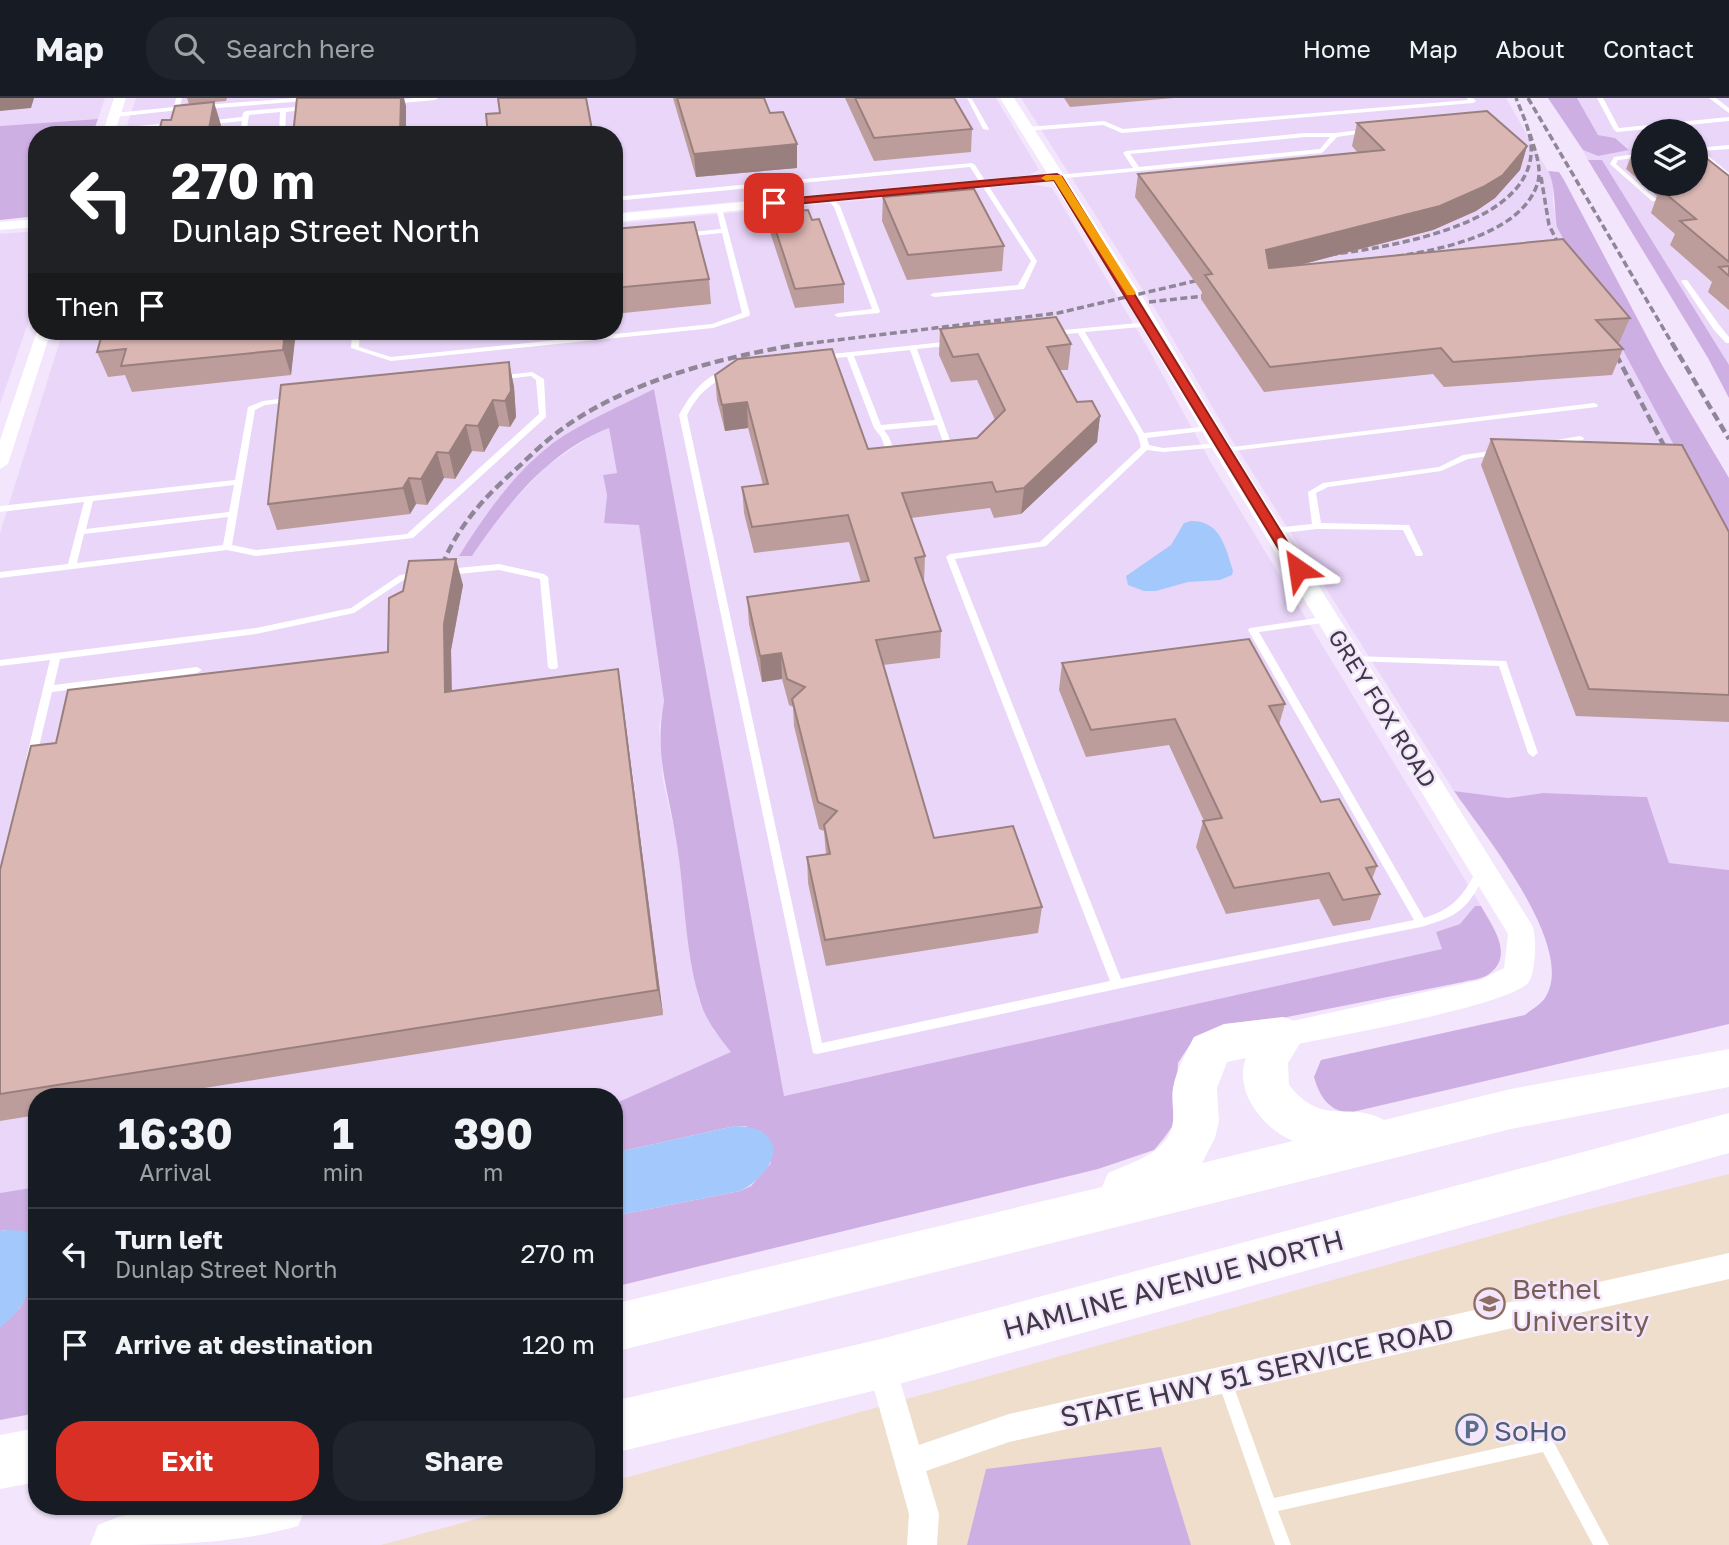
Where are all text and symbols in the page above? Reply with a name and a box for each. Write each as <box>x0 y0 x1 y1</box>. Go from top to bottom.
search box <box>146 17 636 80</box>
text: Map <box>35 29 104 68</box>
icon: search <box>170 29 208 67</box>
text: Search here <box>226 33 375 64</box>
text: Home <box>1303 34 1371 63</box>
text: Map <box>1409 34 1458 63</box>
text: About <box>1496 34 1565 63</box>
text: Contact <box>1603 34 1694 63</box>
map controls <box>1631 119 1708 196</box>
button: layers <box>1631 119 1708 196</box>
text: 270 m <box>171 151 315 210</box>
icon: left <box>56 154 147 245</box>
pin <box>744 173 804 233</box>
icon: arrive <box>755 184 793 222</box>
text: Dunlap Street North <box>171 211 480 249</box>
icon: arrive <box>133 287 171 325</box>
text: Then <box>56 291 119 322</box>
position arrow <box>1261 532 1335 606</box>
street label: GREY FOX ROAD <box>1323 624 1443 792</box>
text: 16:30 <box>118 1108 233 1158</box>
text: 1 <box>332 1108 354 1158</box>
text: 390 <box>453 1108 533 1158</box>
text: Arrival <box>139 1158 211 1186</box>
text: min <box>323 1158 363 1186</box>
text: m <box>483 1158 503 1186</box>
street label: HAMLINE AVENUE NORTH <box>999 1223 1347 1345</box>
text: Turn left <box>115 1224 223 1255</box>
icon: left <box>56 1235 94 1273</box>
text: 270 m <box>521 1238 595 1269</box>
text: Dunlap Street North <box>115 1255 337 1283</box>
place label: Bethel University <box>1512 1272 1650 1337</box>
school or university icon: Bethel University <box>1472 1287 1506 1321</box>
street label: STATE HWY 51 SERVICE ROAD <box>1057 1311 1457 1433</box>
icon: arrive <box>56 1326 94 1364</box>
text: Arrive at destination <box>115 1329 373 1360</box>
text: 120 m <box>522 1329 595 1360</box>
parking icon: SoHo <box>1454 1413 1488 1447</box>
place label: SoHo <box>1494 1414 1567 1447</box>
button: Exit <box>56 1421 319 1501</box>
button: Share <box>333 1421 595 1501</box>

